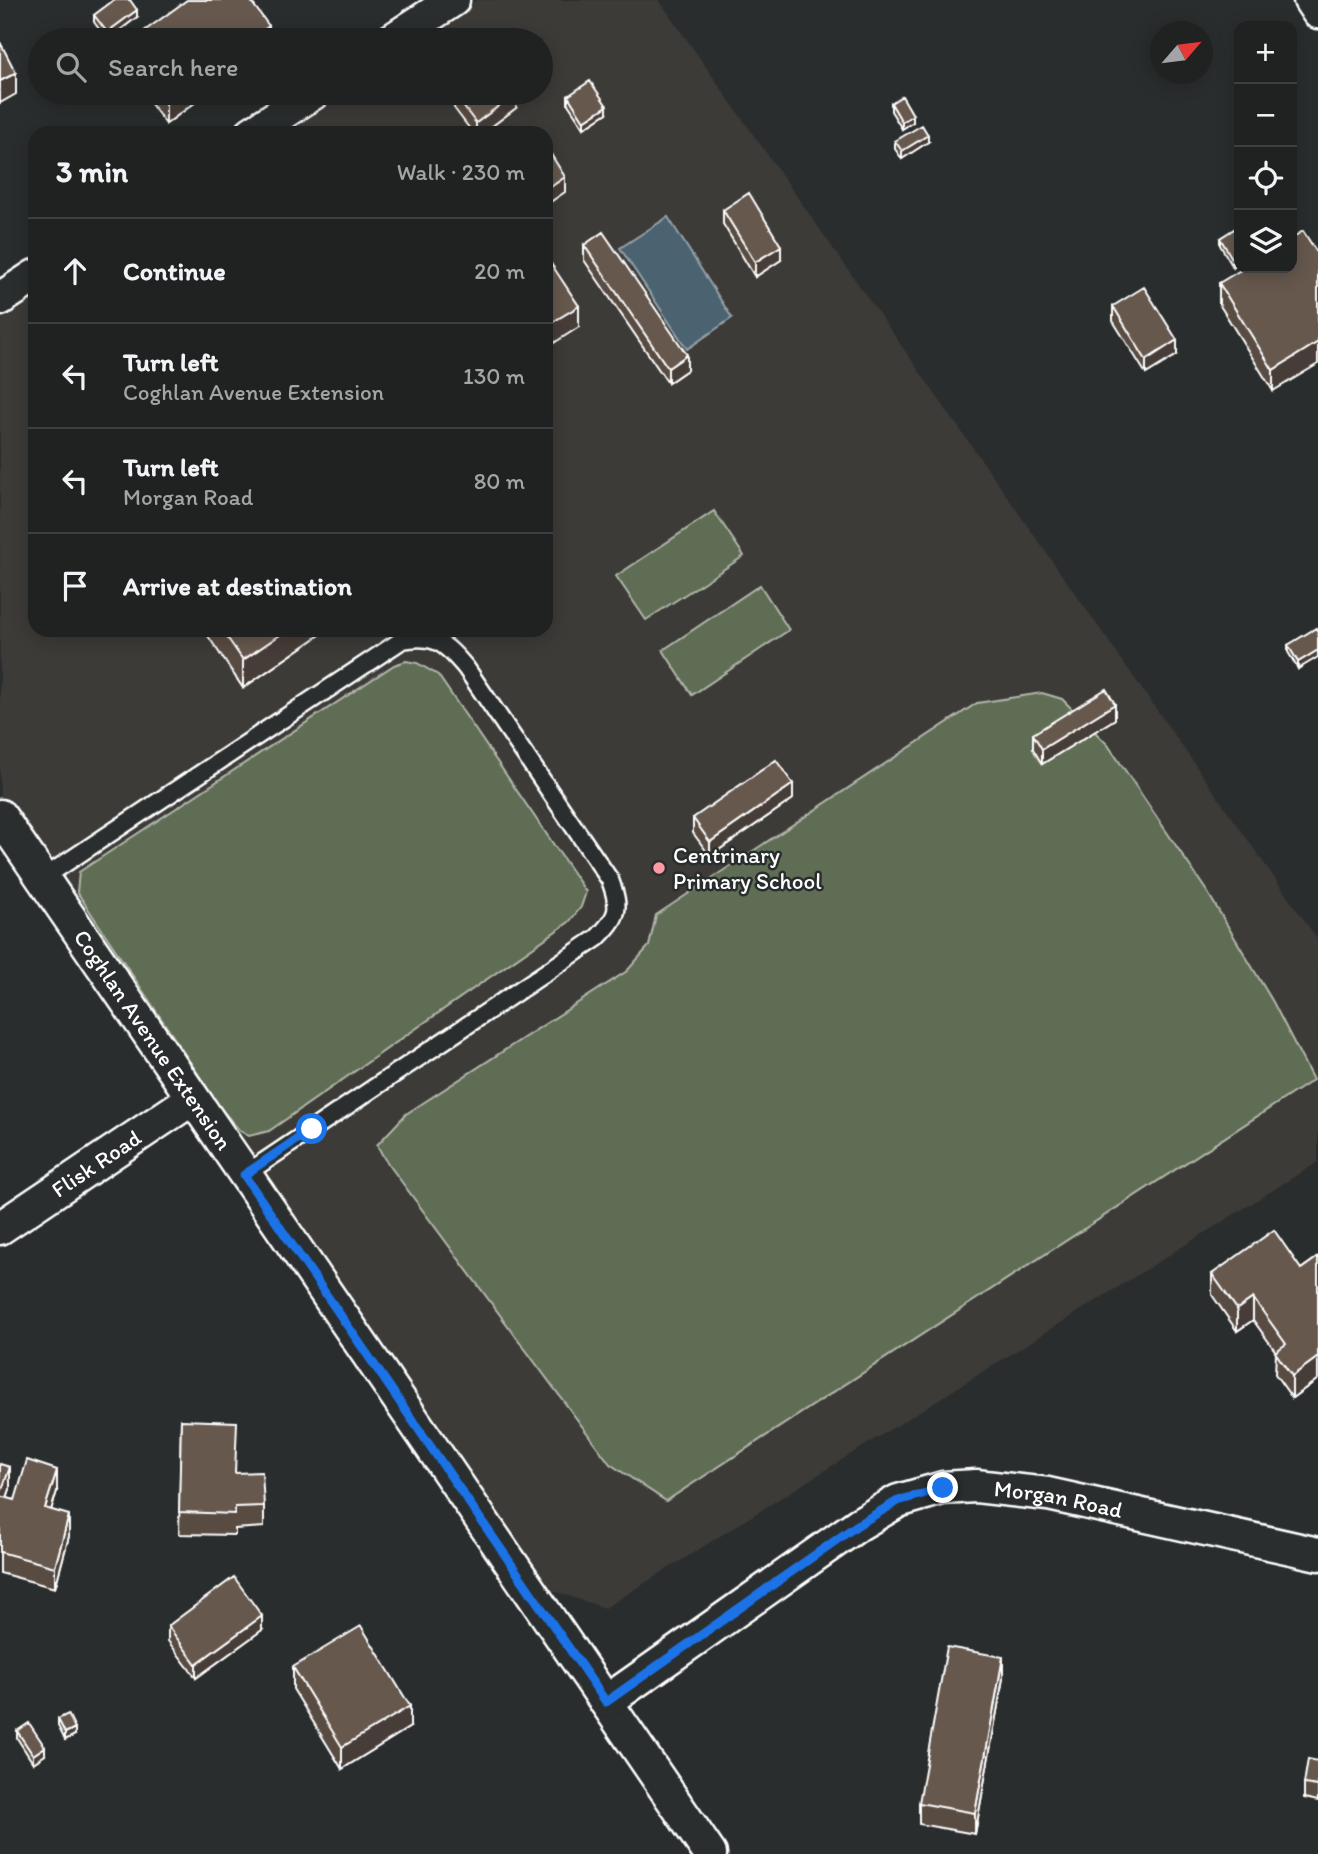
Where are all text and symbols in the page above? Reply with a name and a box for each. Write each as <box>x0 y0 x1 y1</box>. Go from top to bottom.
north arrow <box>1150 21 1213 84</box>
map controls <box>1234 21 1297 273</box>
button: + <box>1234 21 1297 84</box>
search box <box>28 28 553 105</box>
icon: search <box>52 48 90 86</box>
text: Search here <box>108 51 238 83</box>
button: − <box>1234 84 1297 147</box>
button: locate <box>1234 147 1297 210</box>
text: 3 min <box>56 153 128 190</box>
text: Walk · 230 m <box>397 158 525 186</box>
button: layers <box>1234 210 1297 273</box>
icon: ahead <box>56 252 94 290</box>
text: Continue <box>123 255 226 287</box>
text: 20 m <box>474 257 525 285</box>
text: Turn left <box>123 346 219 378</box>
icon: left <box>56 357 94 395</box>
text: 130 m <box>463 362 525 390</box>
text: Coghlan Avenue Extension <box>123 378 384 406</box>
text: Turn left <box>123 451 219 483</box>
icon: left <box>56 462 94 500</box>
text: 80 m <box>474 467 525 495</box>
text: Morgan Road <box>123 483 253 511</box>
icon: arrive <box>56 567 94 605</box>
text: Arrive at destination <box>123 570 352 602</box>
place label: Centrinary Primary School <box>673 841 822 895</box>
marker: Centrinary Primary School <box>651 860 667 876</box>
street label: Coghlan Avenue Extension <box>68 924 238 1155</box>
route start <box>296 1113 327 1144</box>
street label: Flisk Road <box>46 1123 147 1203</box>
route end <box>927 1472 958 1503</box>
street label: Morgan Road <box>993 1474 1126 1524</box>

